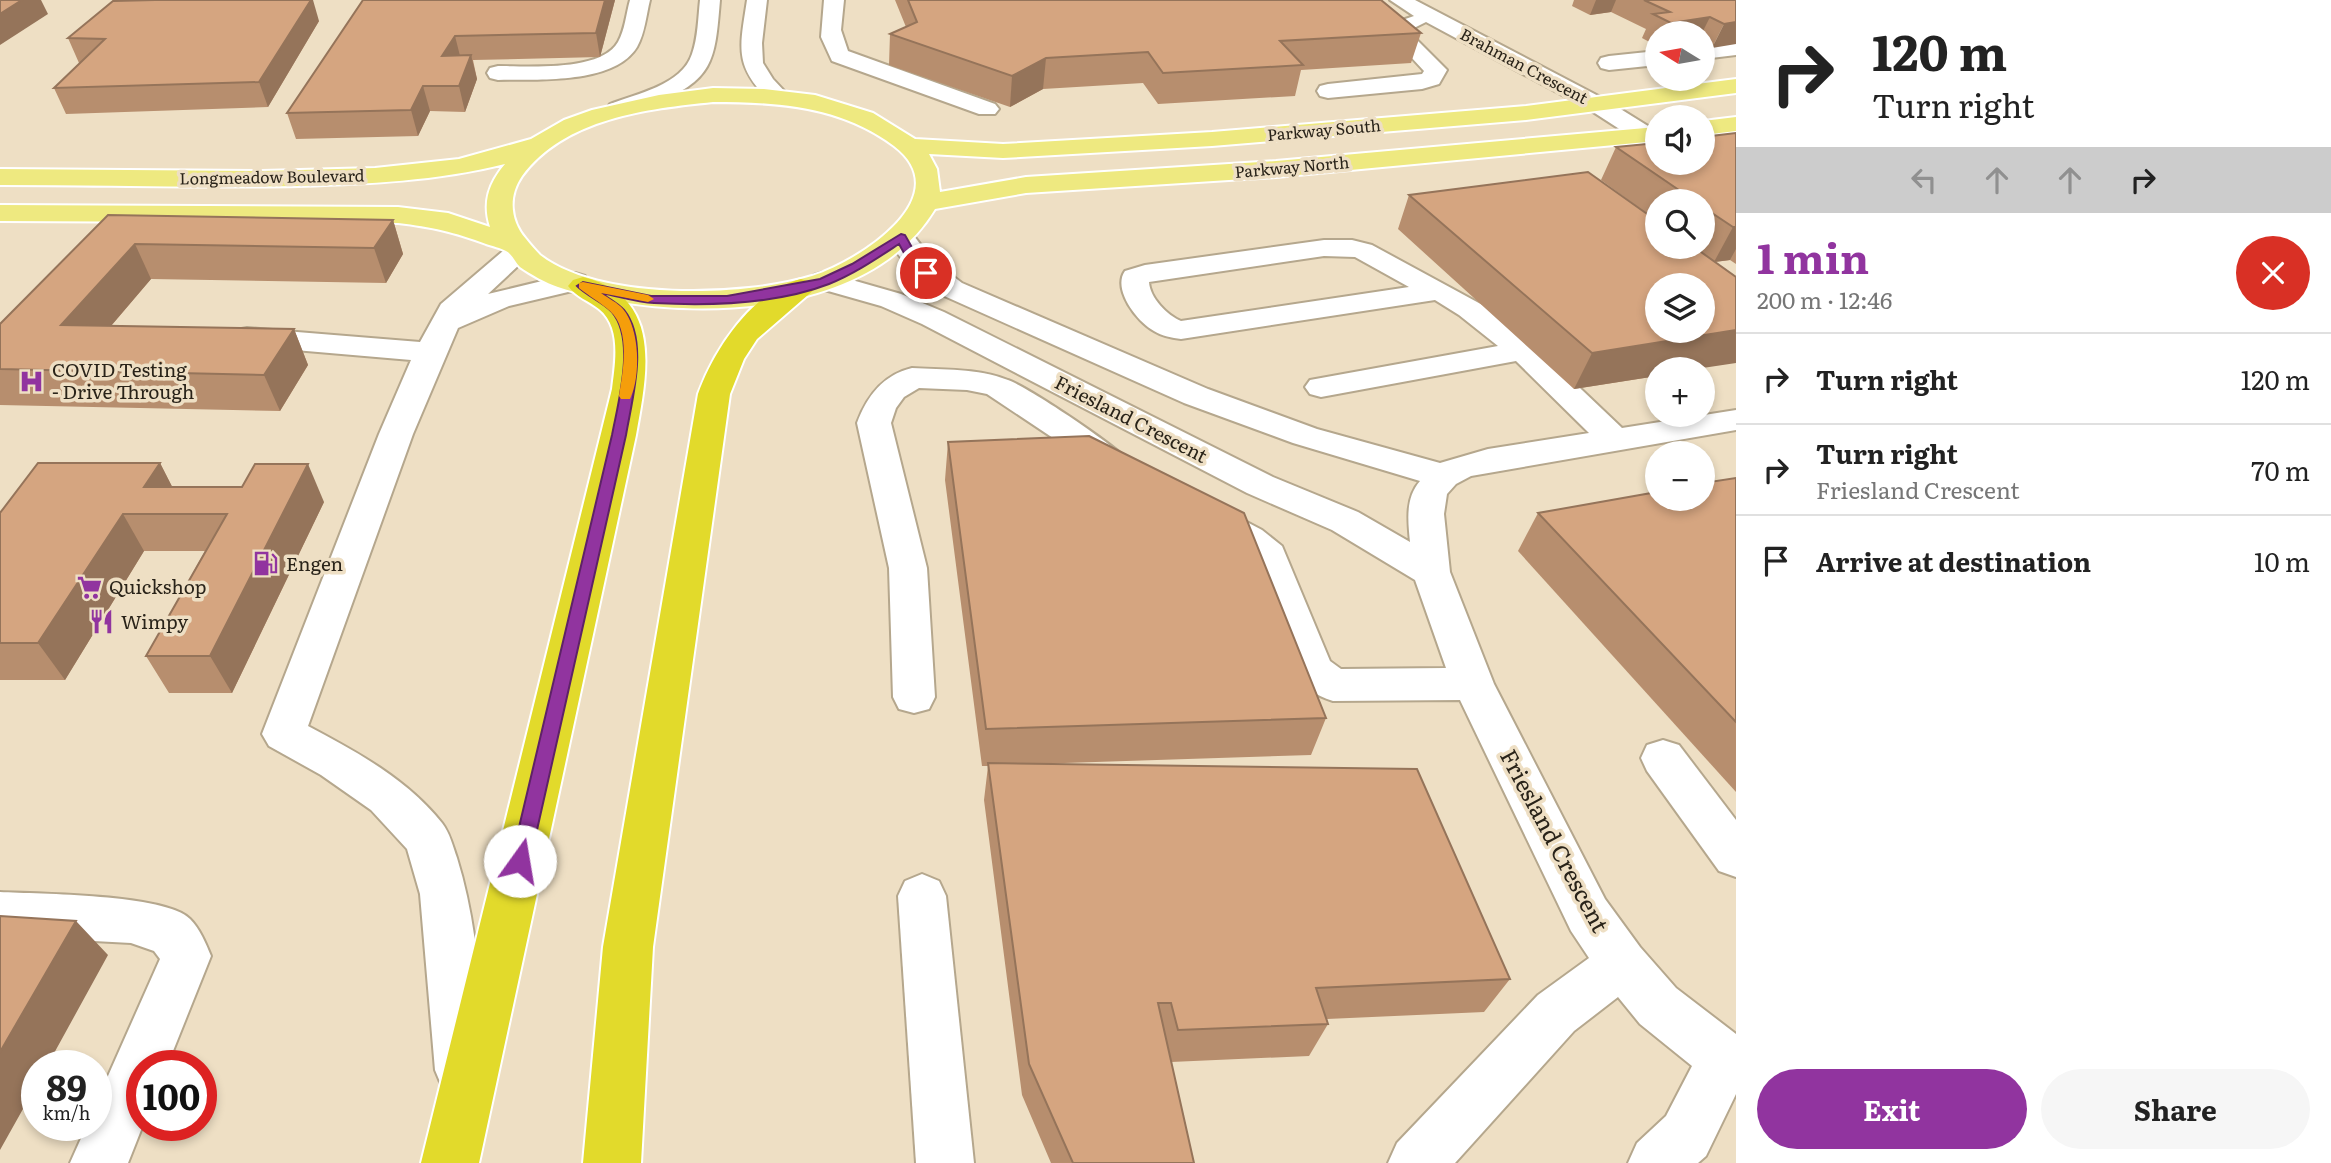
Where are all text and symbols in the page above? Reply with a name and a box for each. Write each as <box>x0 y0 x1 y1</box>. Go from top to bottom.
text: 120 m <box>1872 13 2007 86</box>
street label: Brahman Crescent <box>1456 21 1593 109</box>
north arrow <box>1645 21 1715 91</box>
map controls <box>1645 21 1715 511</box>
icon: right <box>1757 28 1848 119</box>
text: Turn right <box>1872 80 2034 128</box>
button: sound <box>1645 105 1715 175</box>
street label: Parkway South <box>1266 112 1382 146</box>
street label: Parkway North <box>1234 149 1351 183</box>
icon: left <box>1905 161 1943 199</box>
icon: ahead <box>1978 161 2016 199</box>
icon: ahead <box>2051 161 2089 199</box>
icon: right <box>2124 161 2162 199</box>
street label: Longmeadow Boulevard <box>179 162 365 190</box>
button: search <box>1645 189 1715 259</box>
text: 1 min <box>1757 225 1869 287</box>
button: close <box>2236 236 2310 310</box>
pin <box>896 243 956 303</box>
icon: arrive <box>907 254 945 292</box>
button: layers <box>1645 273 1715 343</box>
text: 200 m · 12:46 <box>1757 282 1892 316</box>
place label: COVID Testing - Drive Through <box>52 355 194 405</box>
button: + <box>1645 357 1715 427</box>
text: Turn right <box>1816 359 1958 398</box>
text: 120 m <box>2241 359 2310 398</box>
icon: right <box>1757 360 1795 398</box>
hospital icon: COVID Testing - Drive Through <box>18 367 46 395</box>
street label: Friesland Crescent <box>1050 367 1213 469</box>
text: Turn right <box>1816 433 1958 472</box>
button: − <box>1645 441 1715 511</box>
text: 70 m <box>2251 450 2310 489</box>
icon: right <box>1757 451 1795 489</box>
text: Friesland Crescent <box>1816 472 2019 506</box>
text: Arrive at destination <box>1816 541 2091 580</box>
text: 10 m <box>2254 541 2310 580</box>
icon: arrive <box>1757 542 1795 580</box>
place label: Engen <box>286 549 343 577</box>
fuel station icon: Engen <box>252 550 280 578</box>
place label: Quickshop <box>109 572 206 600</box>
supermarket icon: Quickshop <box>75 573 103 601</box>
place label: Wimpy <box>121 607 188 635</box>
restaurant icon: Wimpy <box>87 608 115 636</box>
street label: Friesland Crescent <box>1493 742 1619 938</box>
position arrow <box>483 824 557 898</box>
speed limit sign: 100 <box>126 1050 217 1141</box>
text: 89 <box>46 1060 87 1112</box>
button: Exit <box>1757 1069 2027 1149</box>
button: Share <box>2041 1069 2310 1149</box>
text: km/h <box>43 1099 90 1126</box>

